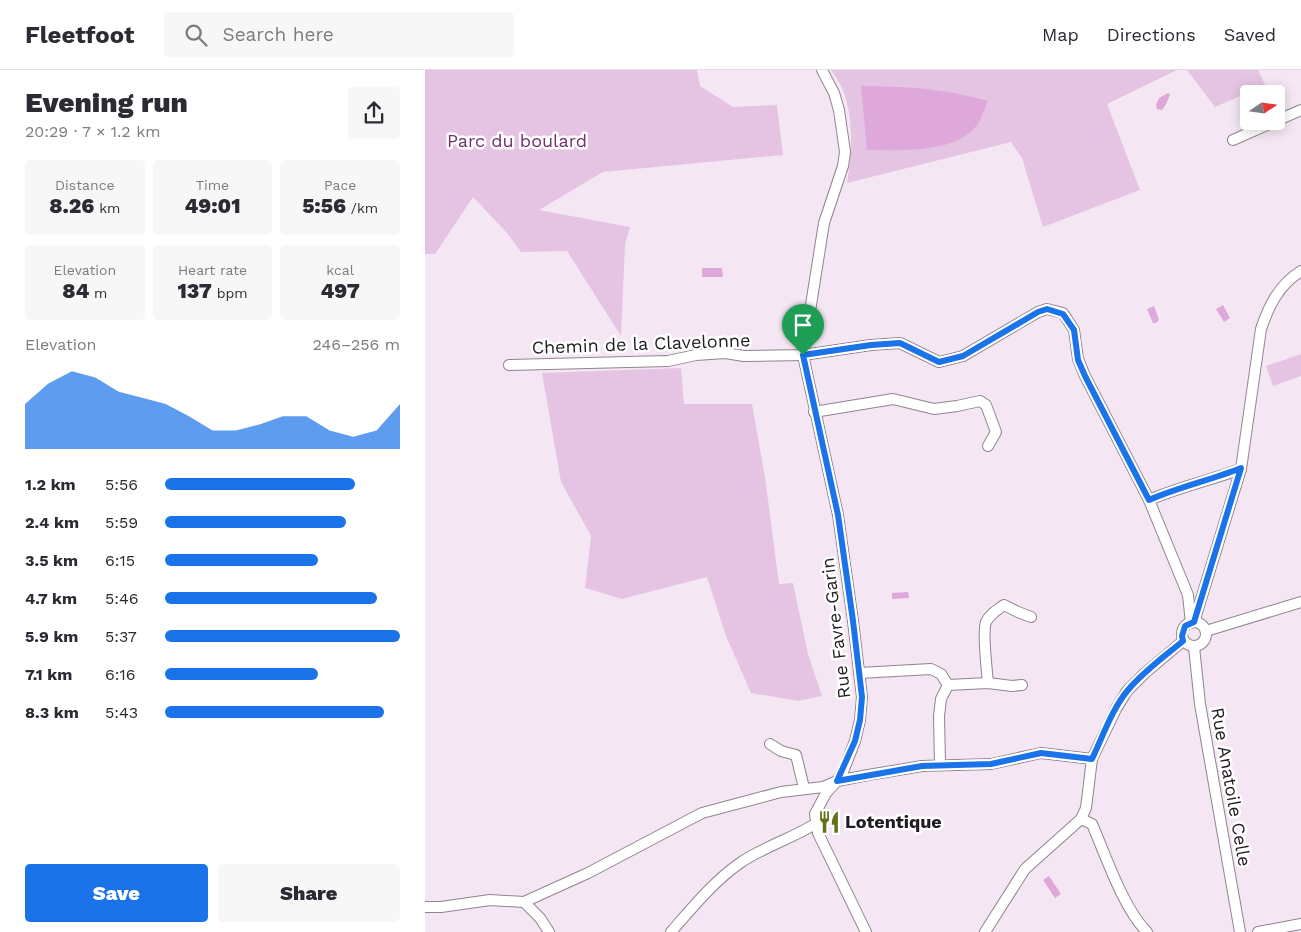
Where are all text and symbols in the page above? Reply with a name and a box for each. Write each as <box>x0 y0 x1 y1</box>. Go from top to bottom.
search box <box>164 12 514 57</box>
text: Fleetfoot <box>25 21 134 49</box>
icon: search <box>182 21 210 49</box>
text: Search here <box>222 23 334 46</box>
text: Map <box>1042 24 1079 45</box>
text: Directions <box>1107 24 1196 45</box>
text: Saved <box>1224 24 1276 45</box>
north arrow <box>1240 85 1285 130</box>
map controls <box>1240 85 1285 130</box>
text: Evening run <box>25 86 188 119</box>
button: share <box>348 87 400 139</box>
text: 20:29 · 7 × 1.2 km <box>25 122 160 141</box>
park label: Parc du boulard <box>447 130 587 151</box>
text: Distance <box>55 177 115 193</box>
text: Time <box>196 177 229 193</box>
text: Pace <box>324 177 356 193</box>
text: 8.26 <box>49 193 94 218</box>
text: 49:01 <box>184 193 241 218</box>
text: 5:56 <box>302 193 346 218</box>
text: km <box>94 200 120 216</box>
text: /km <box>346 200 378 216</box>
text: Elevation <box>54 262 116 278</box>
text: Heart rate <box>178 262 247 278</box>
text: kcal <box>326 262 354 278</box>
text: 84 <box>62 278 89 303</box>
text: 137 <box>177 278 212 303</box>
text: 497 <box>321 278 360 303</box>
text: m <box>89 285 107 301</box>
text: bpm <box>212 285 248 301</box>
pin <box>782 304 824 355</box>
icon: arrive <box>789 311 817 339</box>
street label: Chemin de la Clavelonne <box>531 329 751 358</box>
text: Elevation <box>25 335 96 354</box>
text: 246–256 m <box>313 335 400 354</box>
text: 1.2 km <box>25 475 76 494</box>
text: 5:56 <box>105 475 138 494</box>
text: 2.4 km <box>25 513 79 532</box>
text: 5:59 <box>105 513 138 532</box>
text: 3.5 km <box>25 551 78 570</box>
text: 6:15 <box>105 551 135 570</box>
street label: Rue Favre-Garin <box>816 556 855 700</box>
text: 4.7 km <box>25 589 77 608</box>
text: 5:46 <box>105 589 139 608</box>
text: 5.9 km <box>25 627 78 646</box>
text: 5:37 <box>105 627 137 646</box>
text: 7.1 km <box>25 665 72 684</box>
text: 6:16 <box>105 665 135 684</box>
text: 8.3 km <box>25 703 79 722</box>
text: 5:43 <box>105 703 138 722</box>
street label: Rue Anatoile Celle <box>1207 706 1256 868</box>
restaurant icon: Lotentique <box>816 809 842 835</box>
place label: Lotentique <box>845 811 942 832</box>
button: Save <box>25 864 208 922</box>
button: Share <box>218 864 400 922</box>

